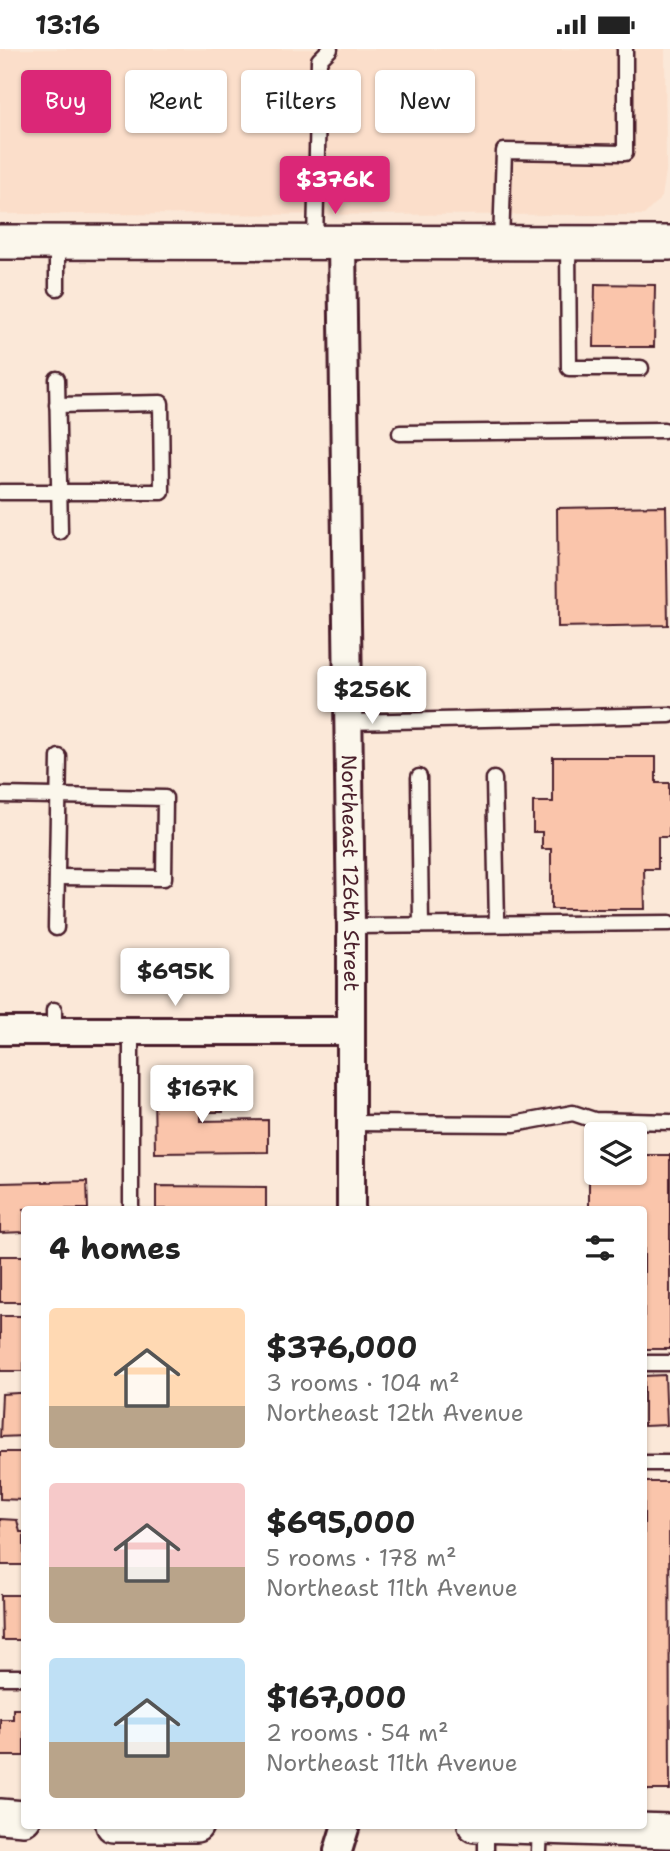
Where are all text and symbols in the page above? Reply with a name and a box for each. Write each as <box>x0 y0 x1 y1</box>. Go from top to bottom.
text: 13:16 <box>35 7 100 42</box>
chip: Buy <box>21 70 111 133</box>
chip: Rent <box>125 70 227 133</box>
chip: Filters <box>241 70 361 133</box>
chip: New <box>375 70 475 133</box>
pin: $376K <box>286 157 384 216</box>
text: $376K <box>296 164 374 194</box>
pin: $256K <box>323 667 421 726</box>
text: $256K <box>333 674 411 704</box>
street label: Northeast 126th Street <box>335 754 365 991</box>
pin: $695K <box>126 949 224 1008</box>
text: $695K <box>136 956 214 986</box>
pin: $167K <box>153 1065 251 1125</box>
text: $167K <box>166 1073 238 1103</box>
map controls <box>584 1122 647 1185</box>
button: layers <box>584 1122 647 1185</box>
text: 4 homes <box>49 1228 181 1269</box>
icon: filters <box>581 1229 619 1267</box>
text: $376,000 <box>266 1327 417 1368</box>
icon: home <box>105 1336 189 1420</box>
text: 3 rooms · 104 m² <box>266 1368 459 1398</box>
text: Northeast 12th Avenue <box>266 1398 524 1428</box>
text: $695,000 <box>266 1502 415 1543</box>
icon: home <box>105 1511 189 1595</box>
text: 5 rooms · 178 m² <box>266 1543 457 1573</box>
text: Northeast 11th Avenue <box>266 1573 518 1603</box>
text: $167,000 <box>266 1677 406 1718</box>
icon: home <box>105 1686 189 1770</box>
text: 2 rooms · 54 m² <box>266 1718 449 1748</box>
text: Northeast 11th Avenue <box>266 1748 518 1778</box>

